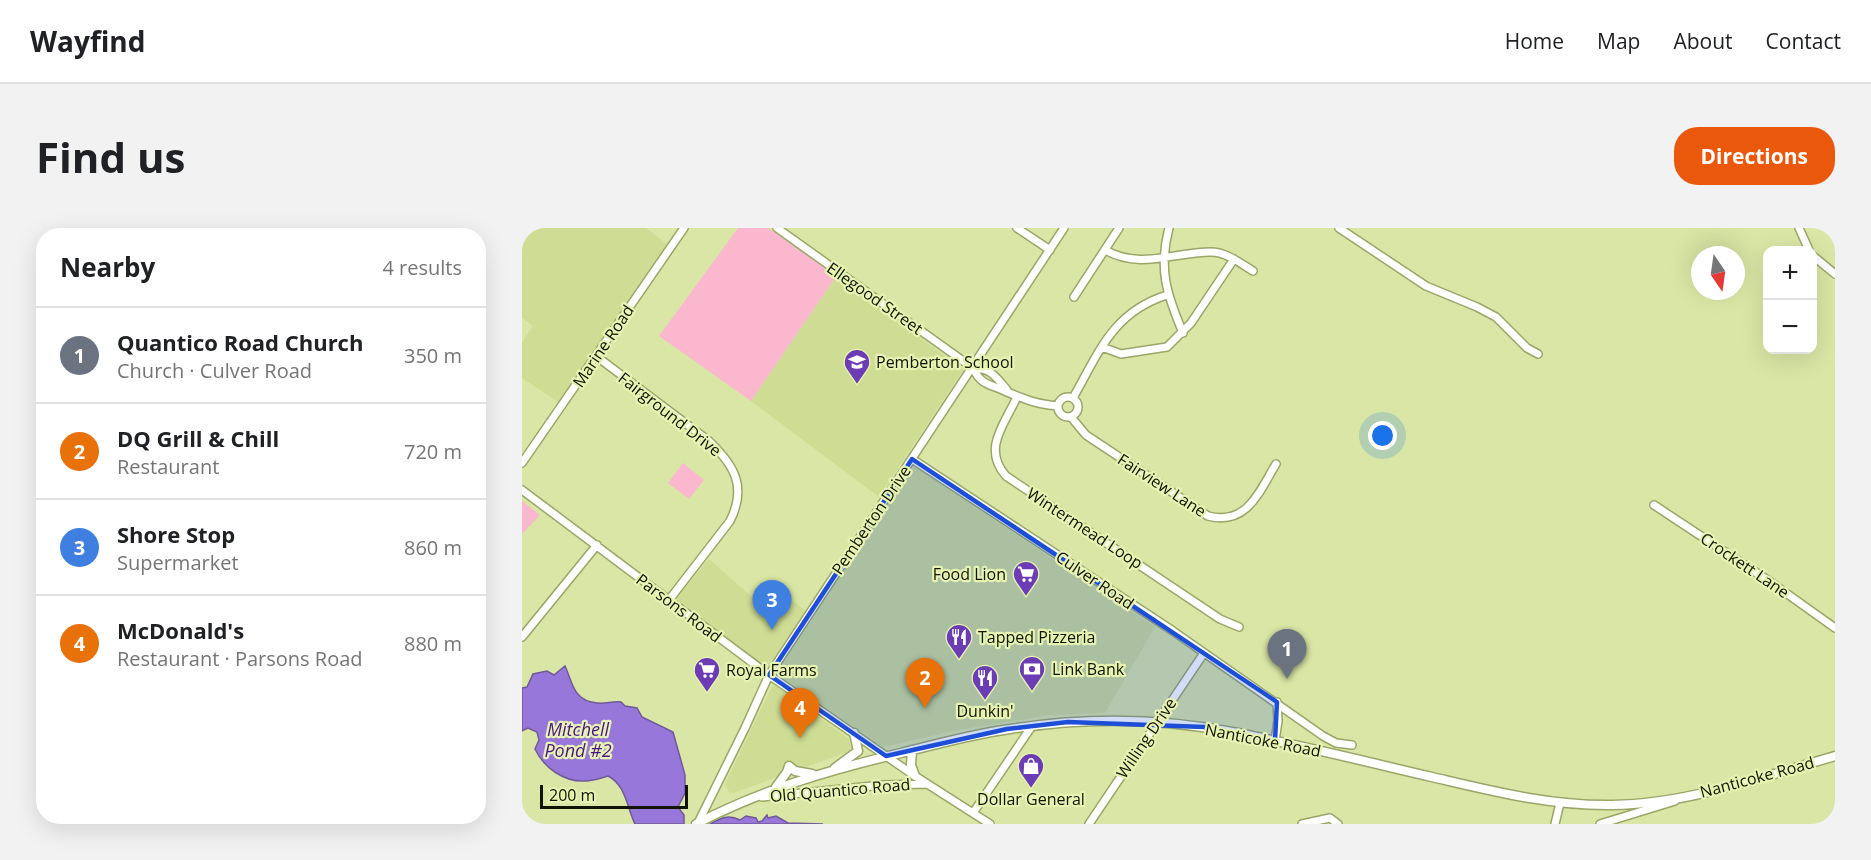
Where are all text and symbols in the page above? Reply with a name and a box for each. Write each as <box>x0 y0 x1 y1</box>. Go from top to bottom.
text: Wayfind <box>30 22 145 60</box>
text: Home <box>1505 27 1564 55</box>
text: Map <box>1597 27 1640 55</box>
text: About <box>1673 27 1733 55</box>
text: Contact <box>1766 27 1841 55</box>
button: Directions <box>1674 127 1835 185</box>
text: Find us <box>36 128 185 185</box>
north arrow <box>1691 246 1745 300</box>
map controls <box>1763 246 1817 354</box>
button: + <box>1763 246 1817 300</box>
text: Nearby <box>60 249 155 285</box>
text: 4 results <box>382 254 462 281</box>
street label: Ellegood Street <box>823 257 928 339</box>
street label: Marine Road <box>567 300 639 392</box>
button: − <box>1763 300 1817 354</box>
text: Quantico Road Church <box>117 327 363 357</box>
text: 1 <box>74 342 85 369</box>
text: 350 m <box>404 342 462 369</box>
school or university icon: Pemberton School <box>842 347 872 385</box>
place label: Pemberton School <box>876 351 1014 373</box>
text: Church · Culver Road <box>117 357 312 384</box>
street label: Fairground Drive <box>614 367 726 461</box>
your location <box>1368 421 1397 450</box>
text: DQ Grill & Chill <box>117 423 279 453</box>
text: 2 <box>74 438 85 465</box>
text: 720 m <box>404 438 462 465</box>
street label: Fairview Lane <box>1114 448 1210 522</box>
text: Restaurant <box>117 453 219 480</box>
street label: Pemberton Drive <box>826 461 916 579</box>
street label: Wintermead Loop <box>1023 482 1147 574</box>
text: Shore Stop <box>117 519 235 549</box>
street label: Crockett Lane <box>1696 527 1794 603</box>
text: 3 <box>74 534 85 561</box>
text: 860 m <box>404 534 462 561</box>
street label: Culver Road <box>1052 546 1138 614</box>
text: Supermarket <box>117 549 239 576</box>
supermarket icon: Food Lion <box>1011 559 1041 597</box>
place label: Food Lion <box>933 563 1006 585</box>
street label: Parsons Road <box>632 568 726 648</box>
pin: 3 <box>752 580 792 630</box>
text: McDonald's <box>117 615 244 645</box>
restaurant icon: Tapped Pizzeria <box>944 622 974 660</box>
place label: Tapped Pizzeria <box>978 626 1095 648</box>
text: 4 <box>74 630 85 657</box>
text: 880 m <box>404 630 462 657</box>
pin: 1 <box>1268 630 1306 679</box>
text: Restaurant · Parsons Road <box>117 645 363 672</box>
bank icon: Link Bank <box>1017 654 1047 692</box>
supermarket icon: Royal Farms <box>692 655 722 693</box>
pin: 2 <box>906 658 944 708</box>
place label: Link Bank <box>1052 658 1125 680</box>
place label: Royal Farms <box>726 659 817 681</box>
restaurant icon: Dunkin' <box>970 663 1000 701</box>
pin: 4 <box>780 688 820 738</box>
street label: Willing Drive <box>1111 693 1181 783</box>
place label: Dunkin' <box>957 700 1014 722</box>
water label: Mitchell Pond #2 <box>544 717 612 762</box>
street label: Nanticoke Road <box>1203 718 1323 762</box>
shop icon: Dollar General <box>1016 751 1046 789</box>
street label: Nanticoke Road <box>1697 751 1817 803</box>
street label: Old Quantico Road <box>769 773 911 807</box>
scale bar <box>540 782 688 810</box>
text: 200 m <box>549 784 595 806</box>
place label: Dollar General <box>977 788 1085 810</box>

